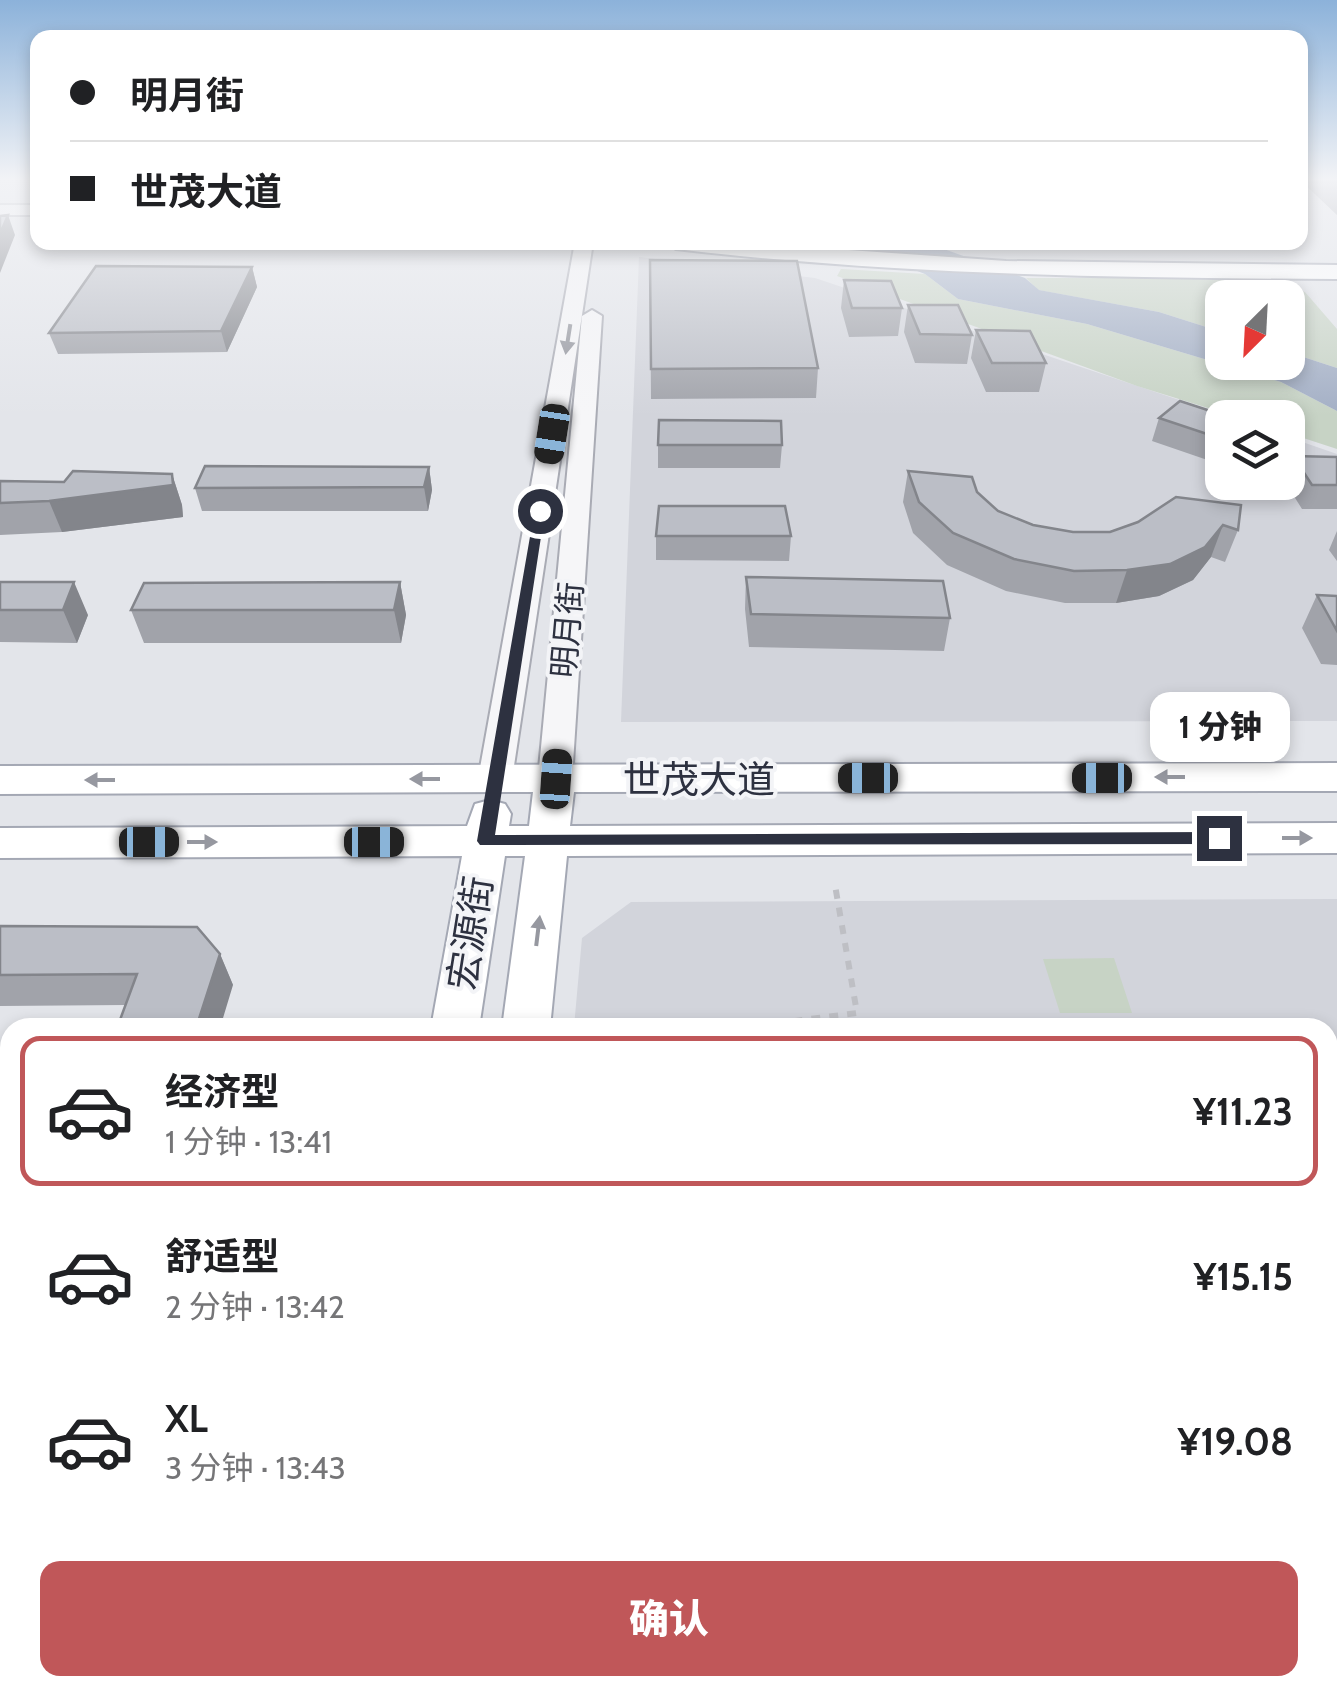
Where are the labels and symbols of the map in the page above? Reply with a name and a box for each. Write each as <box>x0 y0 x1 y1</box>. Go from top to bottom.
north arrow <box>1205 280 1305 380</box>
one-way arrow <box>560 323 575 355</box>
car <box>532 402 572 466</box>
route start <box>518 489 563 534</box>
street label: 明月街 <box>543 580 591 680</box>
callout: 1 分钟 <box>1149 693 1289 763</box>
car <box>539 748 573 810</box>
street label: 世茂大道 <box>623 756 775 803</box>
car <box>838 763 898 793</box>
car <box>1072 763 1132 793</box>
one-way arrow <box>1153 769 1185 785</box>
one-way arrow <box>408 771 440 787</box>
one-way arrow <box>83 772 115 788</box>
route end <box>1197 816 1242 861</box>
car <box>119 827 179 857</box>
car <box>344 827 404 857</box>
one-way arrow <box>1282 830 1314 846</box>
one-way arrow <box>187 834 219 850</box>
street label: 宏源街 <box>438 873 502 993</box>
one-way arrow <box>530 914 546 946</box>

